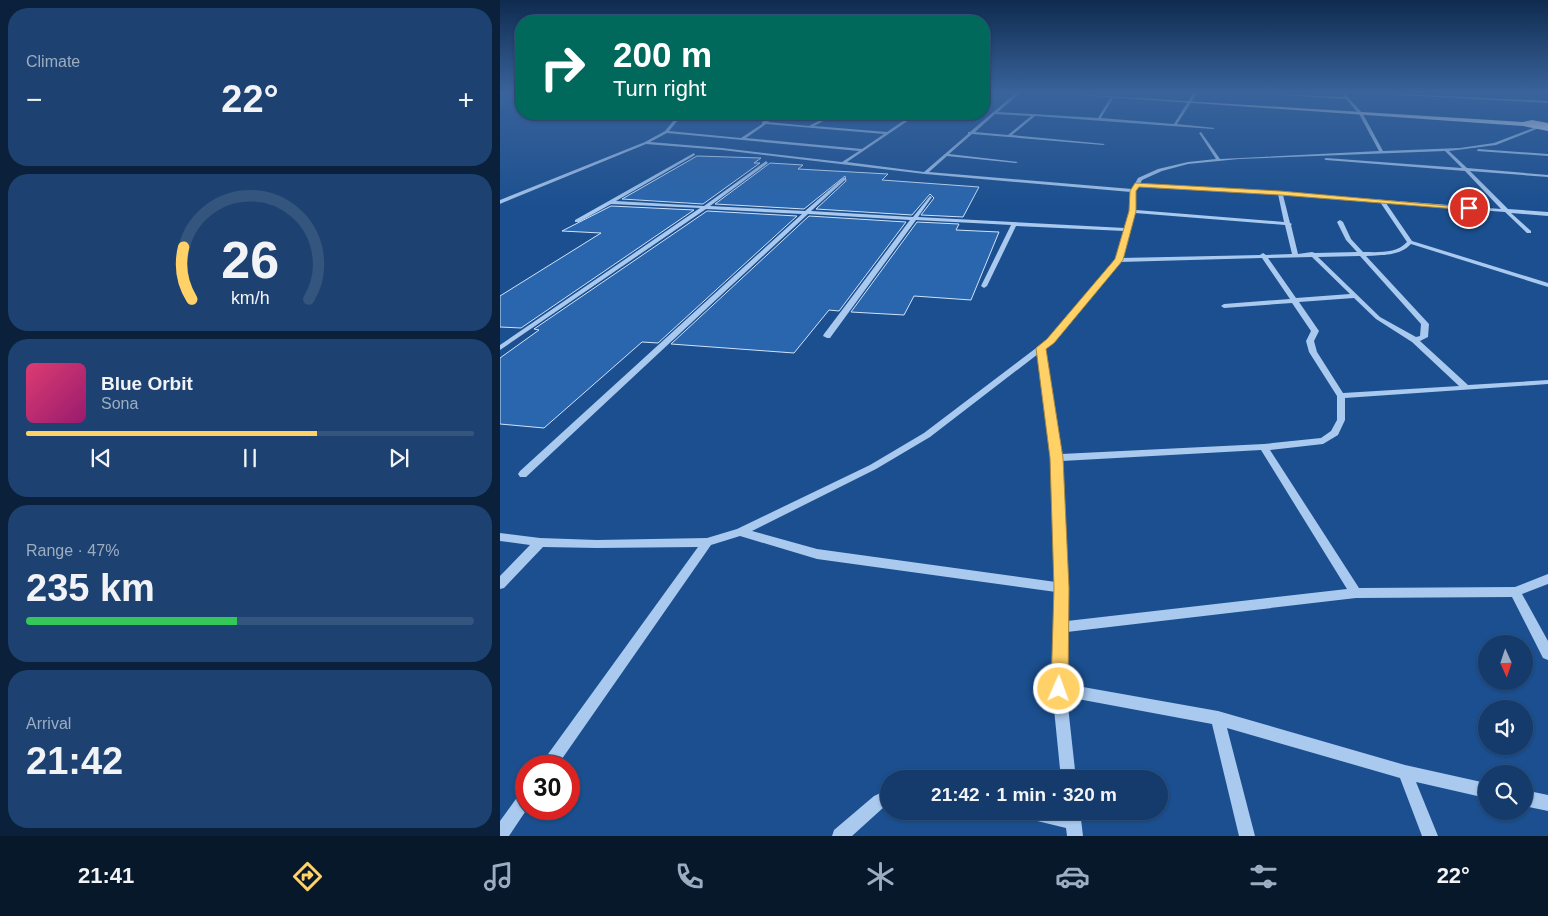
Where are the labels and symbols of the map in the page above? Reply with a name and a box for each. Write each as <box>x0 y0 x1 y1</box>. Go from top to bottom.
pin <box>1448 187 1490 229</box>
north arrow <box>1478 635 1532 690</box>
position arrow <box>1032 662 1084 714</box>
speed limit sign: 30 <box>515 755 580 820</box>

